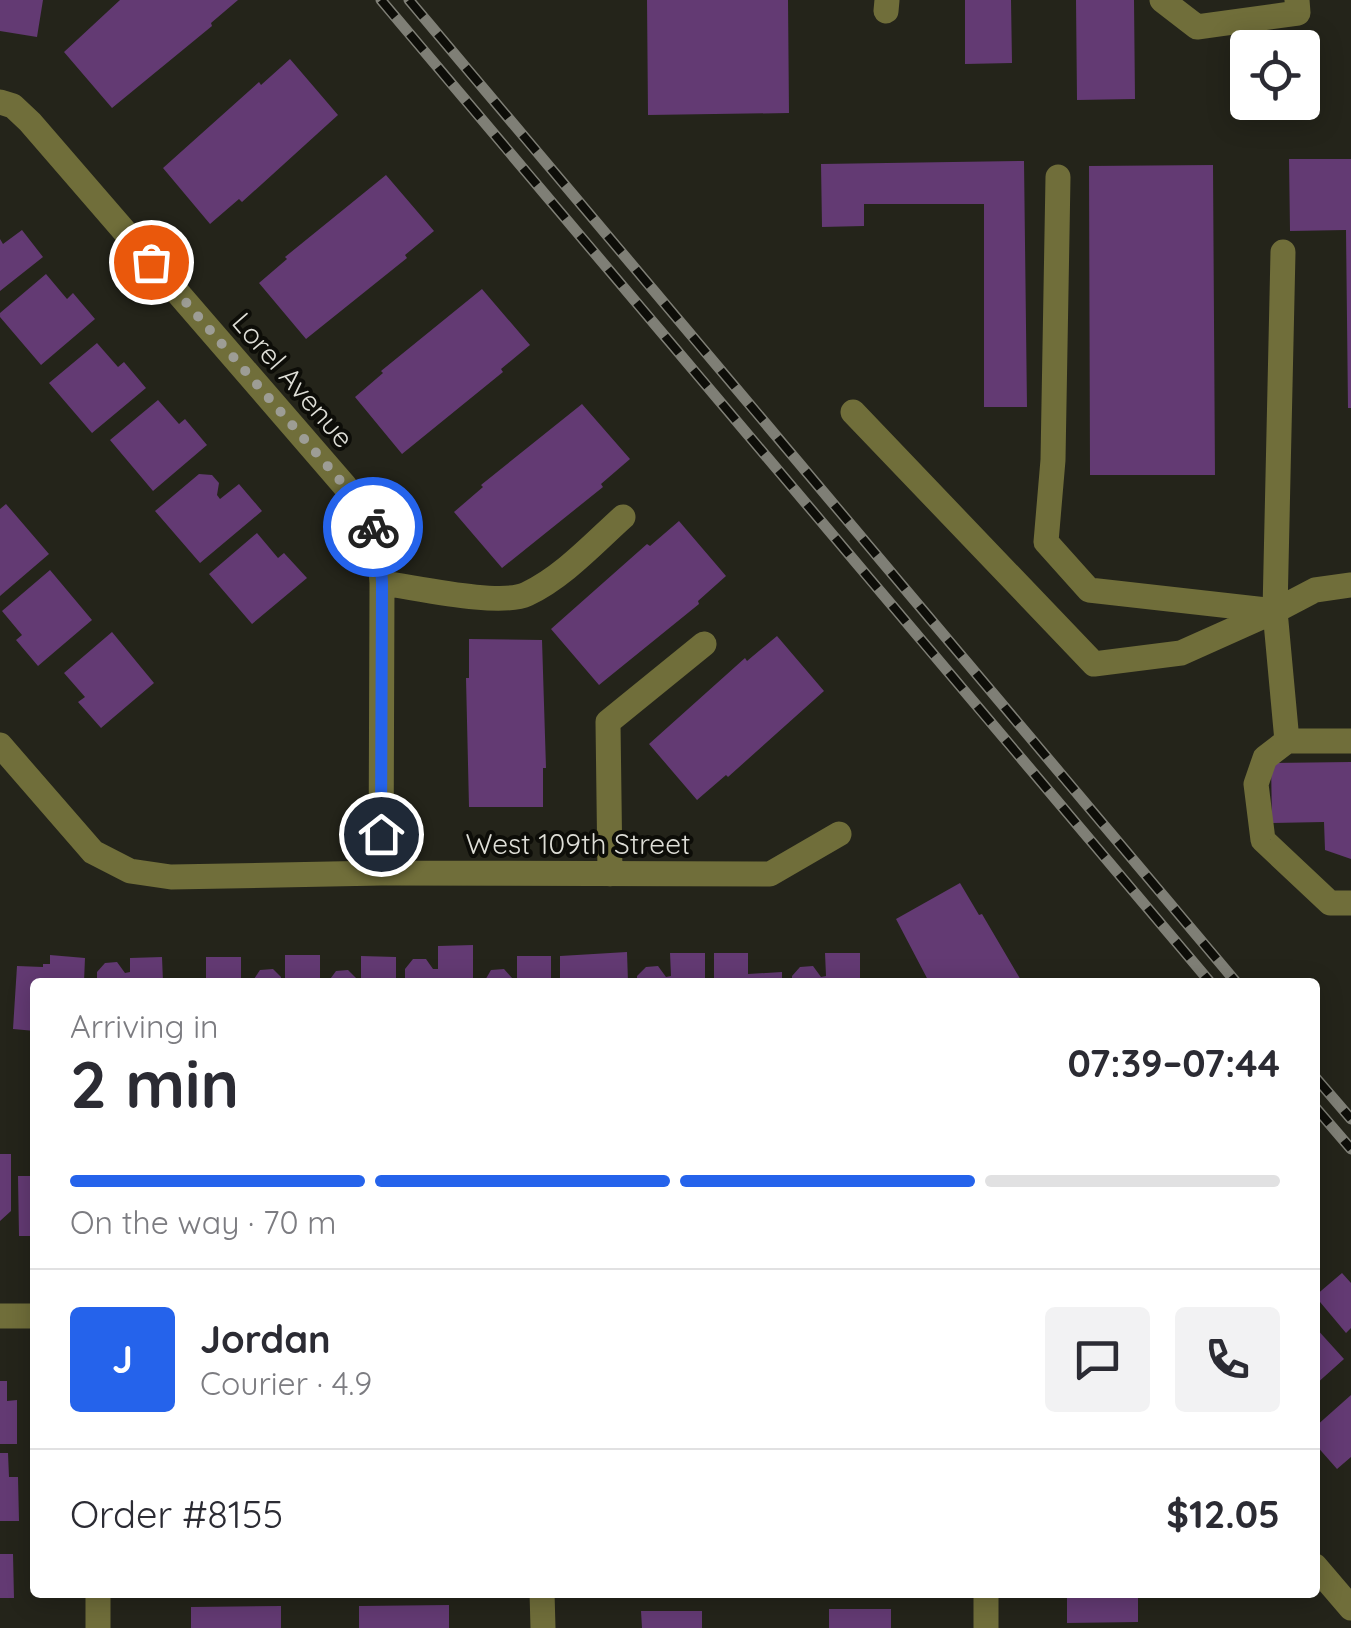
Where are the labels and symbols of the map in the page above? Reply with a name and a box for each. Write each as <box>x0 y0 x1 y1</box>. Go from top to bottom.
pin <box>109 220 194 305</box>
street label: Lorel Avenue <box>225 305 362 454</box>
courier <box>323 477 423 577</box>
pin <box>339 792 424 877</box>
street label: West 109th Street <box>466 826 690 861</box>

